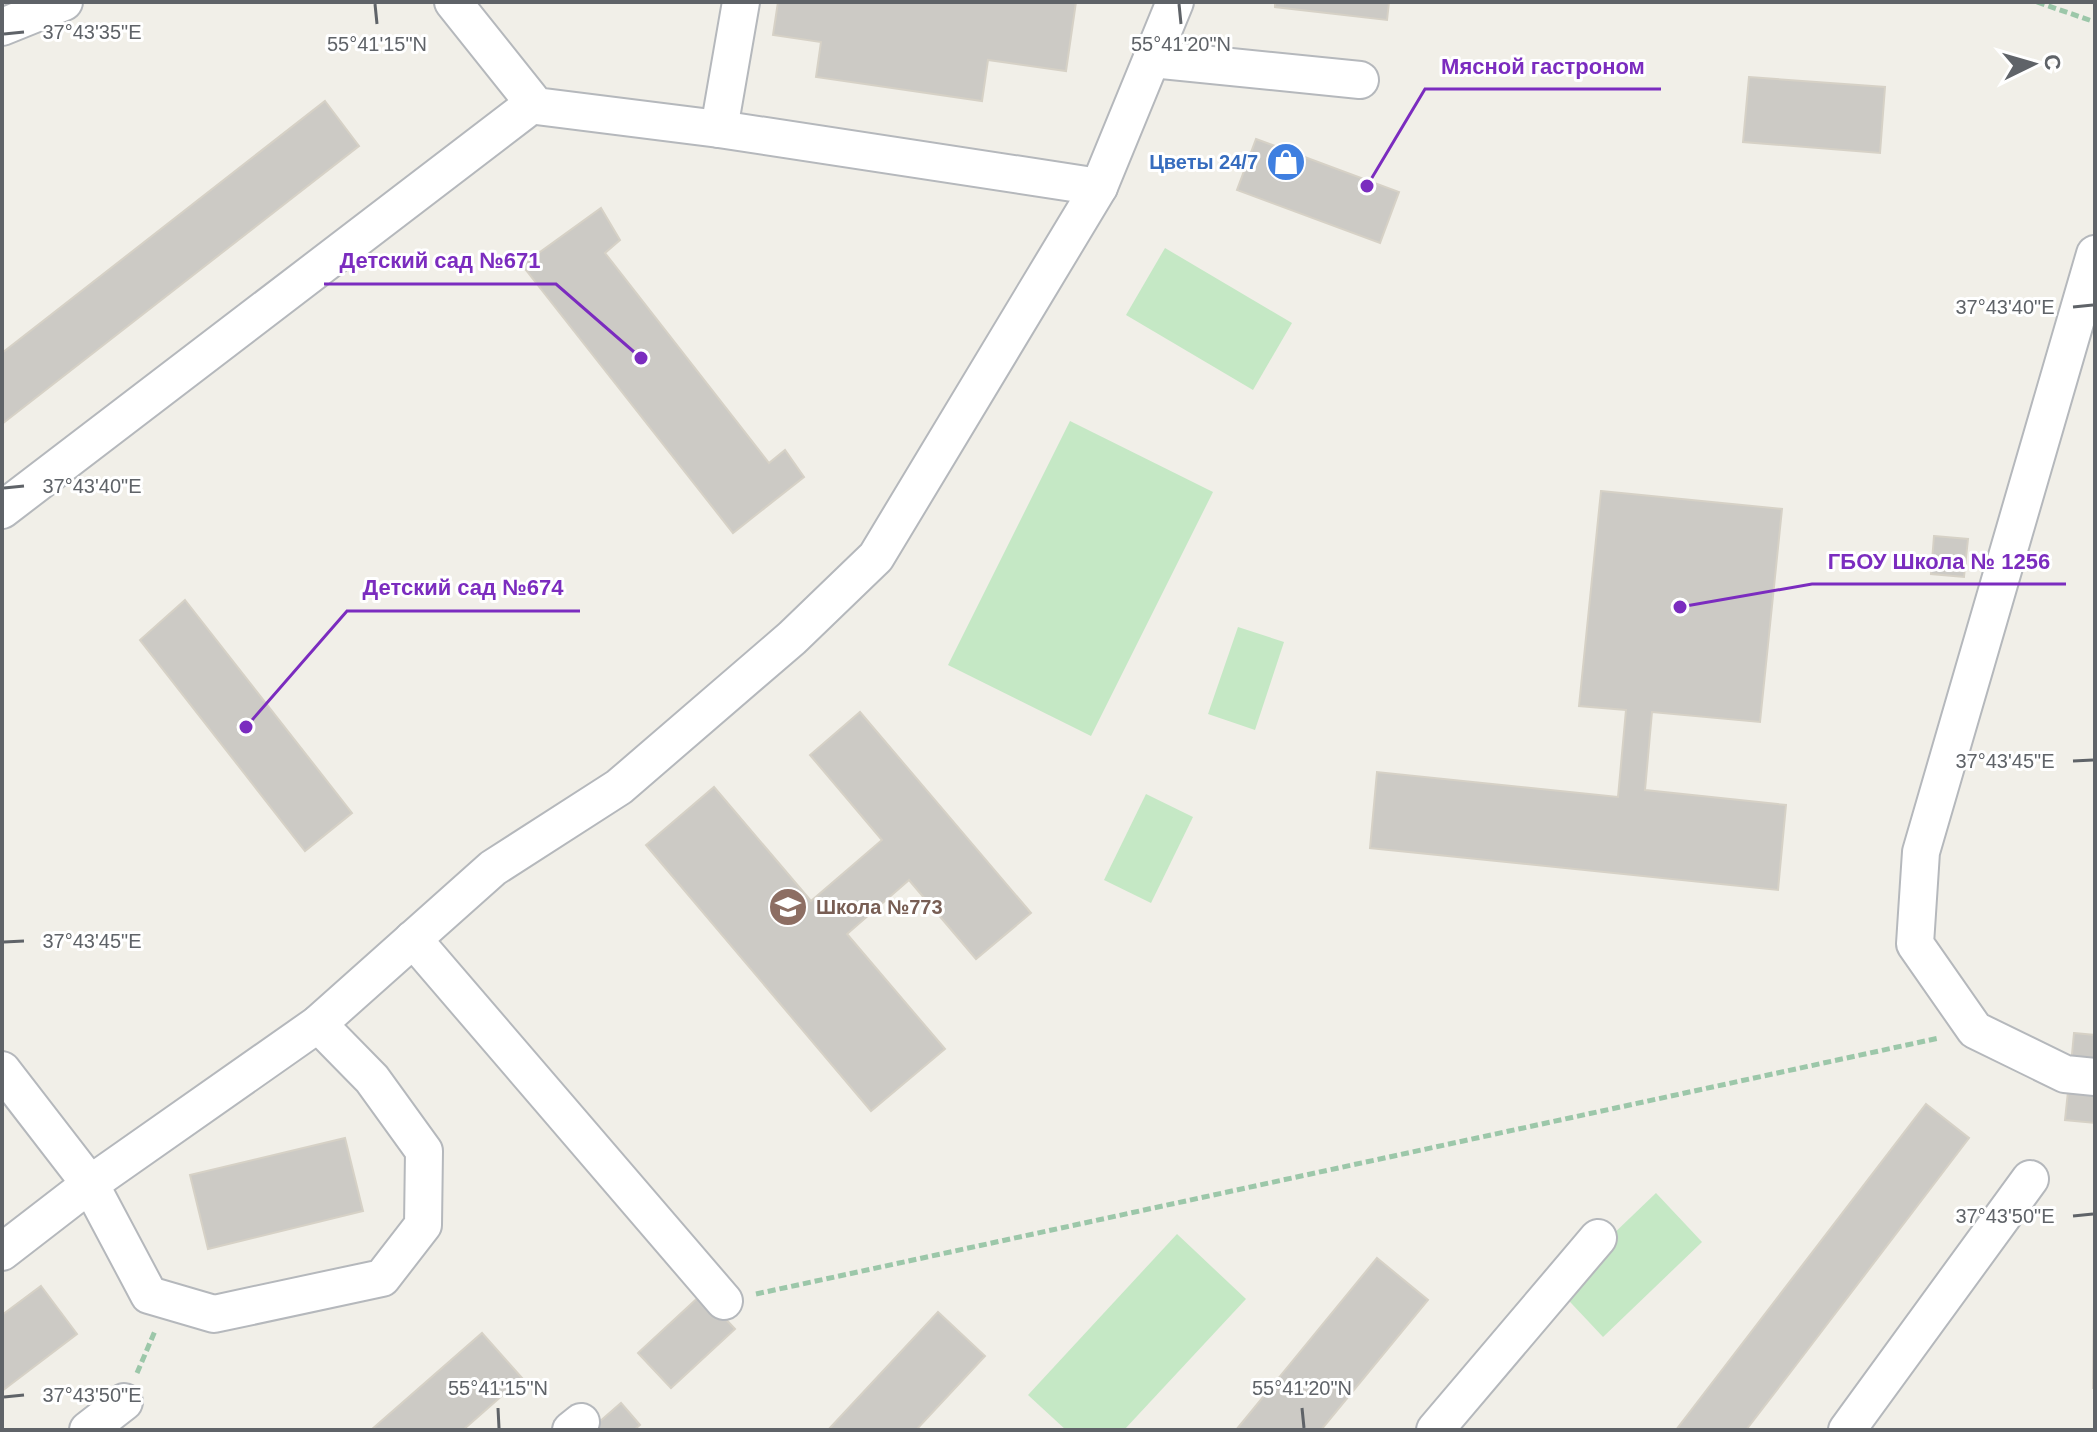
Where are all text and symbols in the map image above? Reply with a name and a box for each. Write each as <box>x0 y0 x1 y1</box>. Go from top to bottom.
text: 37°43'35"E <box>43 21 142 43</box>
north arrow <box>1993 24 2073 104</box>
text: 55°41'15"N <box>327 33 427 55</box>
text: 55°41'20"N <box>1131 33 1231 55</box>
callout: Мясной гастроном <box>1425 43 1661 89</box>
text: С <box>2039 53 2066 71</box>
text: Мясной гастроном <box>1441 54 1645 79</box>
shop icon: Цветы 24/7 <box>1265 141 1307 183</box>
place label: Цветы 24/7 <box>1149 151 1258 173</box>
callout: Детский сад №671 <box>324 238 556 284</box>
text: Детский сад №671 <box>340 248 540 273</box>
text: 37°43'40"E <box>1956 296 2055 318</box>
text: 37°43'40"E <box>43 475 142 497</box>
callout: ГБОУ Школа № 1256 <box>1812 538 2066 584</box>
text: ГБОУ Школа № 1256 <box>1828 549 2050 574</box>
callout: Детский сад №674 <box>347 565 580 611</box>
text: Детский сад №674 <box>363 575 564 600</box>
text: 37°43'45"E <box>1956 750 2055 772</box>
school or university icon: Школа №773 <box>767 886 809 928</box>
place label: Школа №773 <box>816 896 943 918</box>
text: 37°43'45"E <box>43 930 142 952</box>
text: 37°43'50"E <box>1956 1205 2055 1227</box>
text: 55°41'15"N <box>448 1377 548 1399</box>
text: 55°41'20"N <box>1252 1377 1352 1399</box>
text: 37°43'50"E <box>43 1384 142 1406</box>

